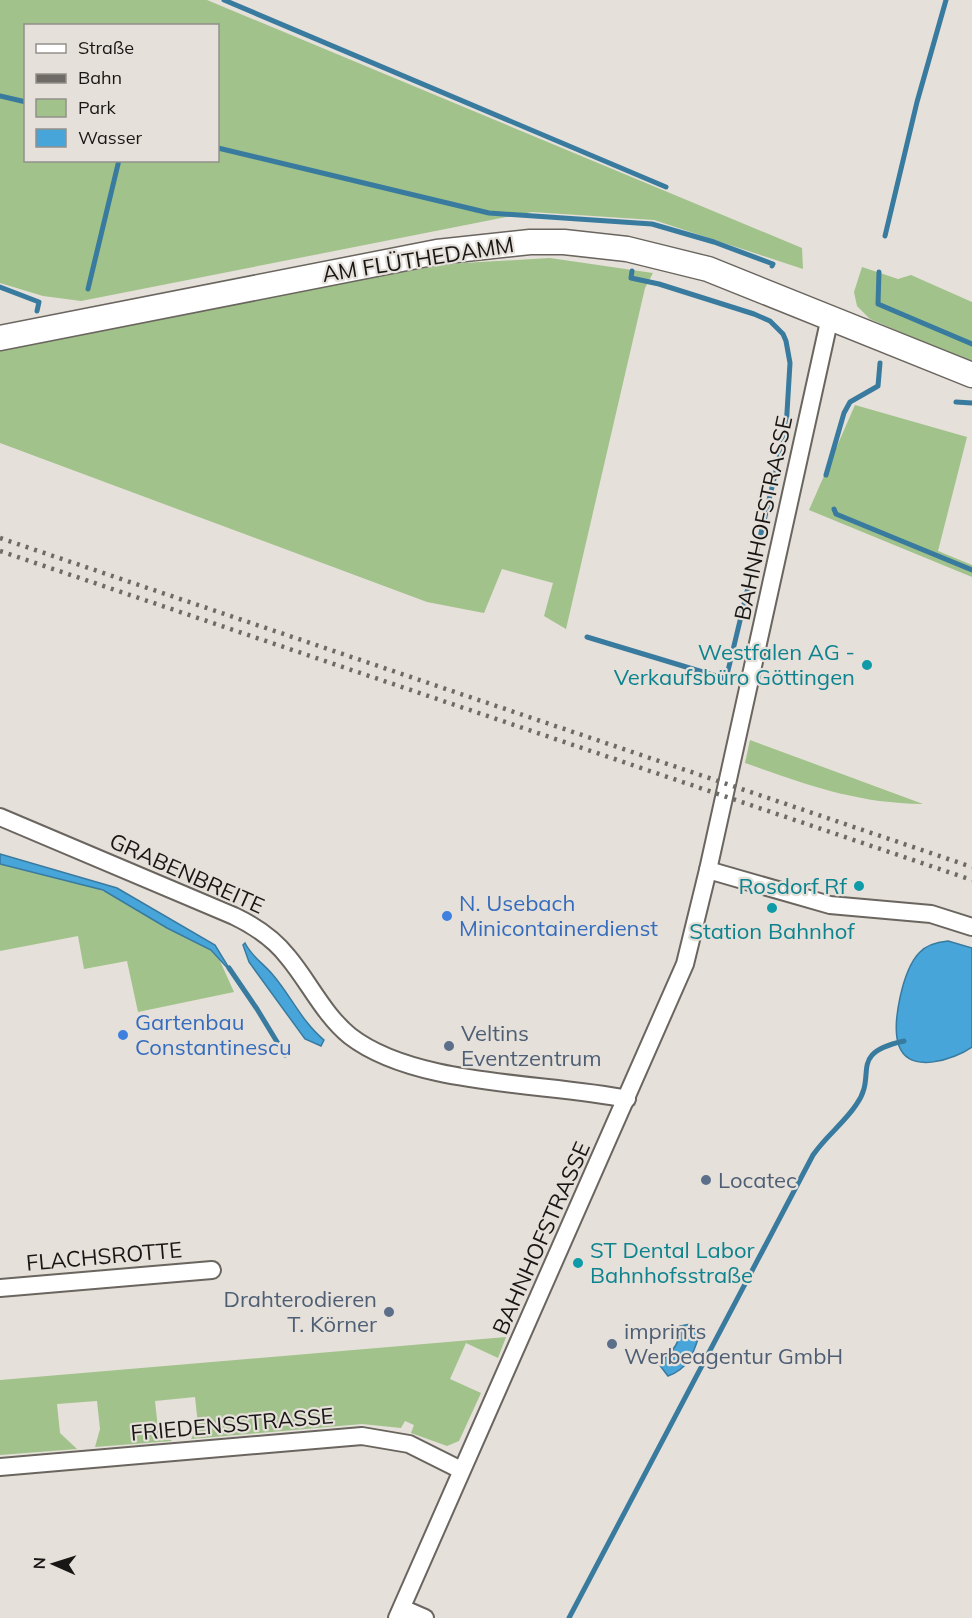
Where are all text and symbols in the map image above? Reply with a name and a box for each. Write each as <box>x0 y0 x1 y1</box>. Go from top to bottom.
legend <box>24 24 219 162</box>
text: Straße <box>78 36 134 59</box>
text: Bahn <box>78 66 122 89</box>
text: Park <box>78 96 117 119</box>
text: Wasser <box>78 126 142 149</box>
street label: AM FLÜTHEDAMM <box>320 230 516 288</box>
street label: BAHNHOFSTRASSE <box>728 413 798 623</box>
place label: Westfalen AG - Verkaufsbüro Göttingen <box>614 638 855 691</box>
marker: Westfalen AG - Verkaufsbüro Göttingen <box>860 658 874 672</box>
street label: GRABENBREITE <box>105 826 269 920</box>
place label: Rosdorf Rf <box>738 872 848 900</box>
marker: Rosdorf Rf <box>852 879 866 893</box>
place label: N. Usebach Minicontainerdienst <box>459 889 658 942</box>
marker: Station Bahnhof <box>765 901 779 915</box>
marker: N. Usebach Minicontainerdienst <box>440 909 454 923</box>
place label: Station Bahnhof <box>689 917 855 945</box>
place label: Gartenbau Constantinescu <box>135 1008 292 1061</box>
place label: Veltins Eventzentrum <box>461 1019 602 1072</box>
marker: Gartenbau Constantinescu <box>116 1028 130 1042</box>
marker: Veltins Eventzentrum <box>442 1039 456 1053</box>
street label: BAHNHOFSTRASSE <box>486 1137 596 1339</box>
place label: Locatec <box>718 1166 797 1194</box>
marker: Locatec <box>699 1173 713 1187</box>
street label: FLACHSROTTE <box>25 1235 183 1277</box>
place label: ST Dental Labor Bahnhofsstraße <box>590 1236 755 1289</box>
marker: ST Dental Labor Bahnhofsstraße <box>571 1256 585 1270</box>
place label: Drahterodieren T. Körner <box>224 1285 377 1338</box>
marker: Drahterodieren T. Körner <box>382 1305 396 1319</box>
place label: imprints Werbeagentur GmbH <box>624 1317 843 1370</box>
marker: imprints Werbeagentur GmbH <box>605 1337 619 1351</box>
street label: FRIEDENSSTRASSE <box>129 1401 335 1447</box>
north arrow <box>24 1534 84 1594</box>
text: N <box>29 1557 49 1570</box>

